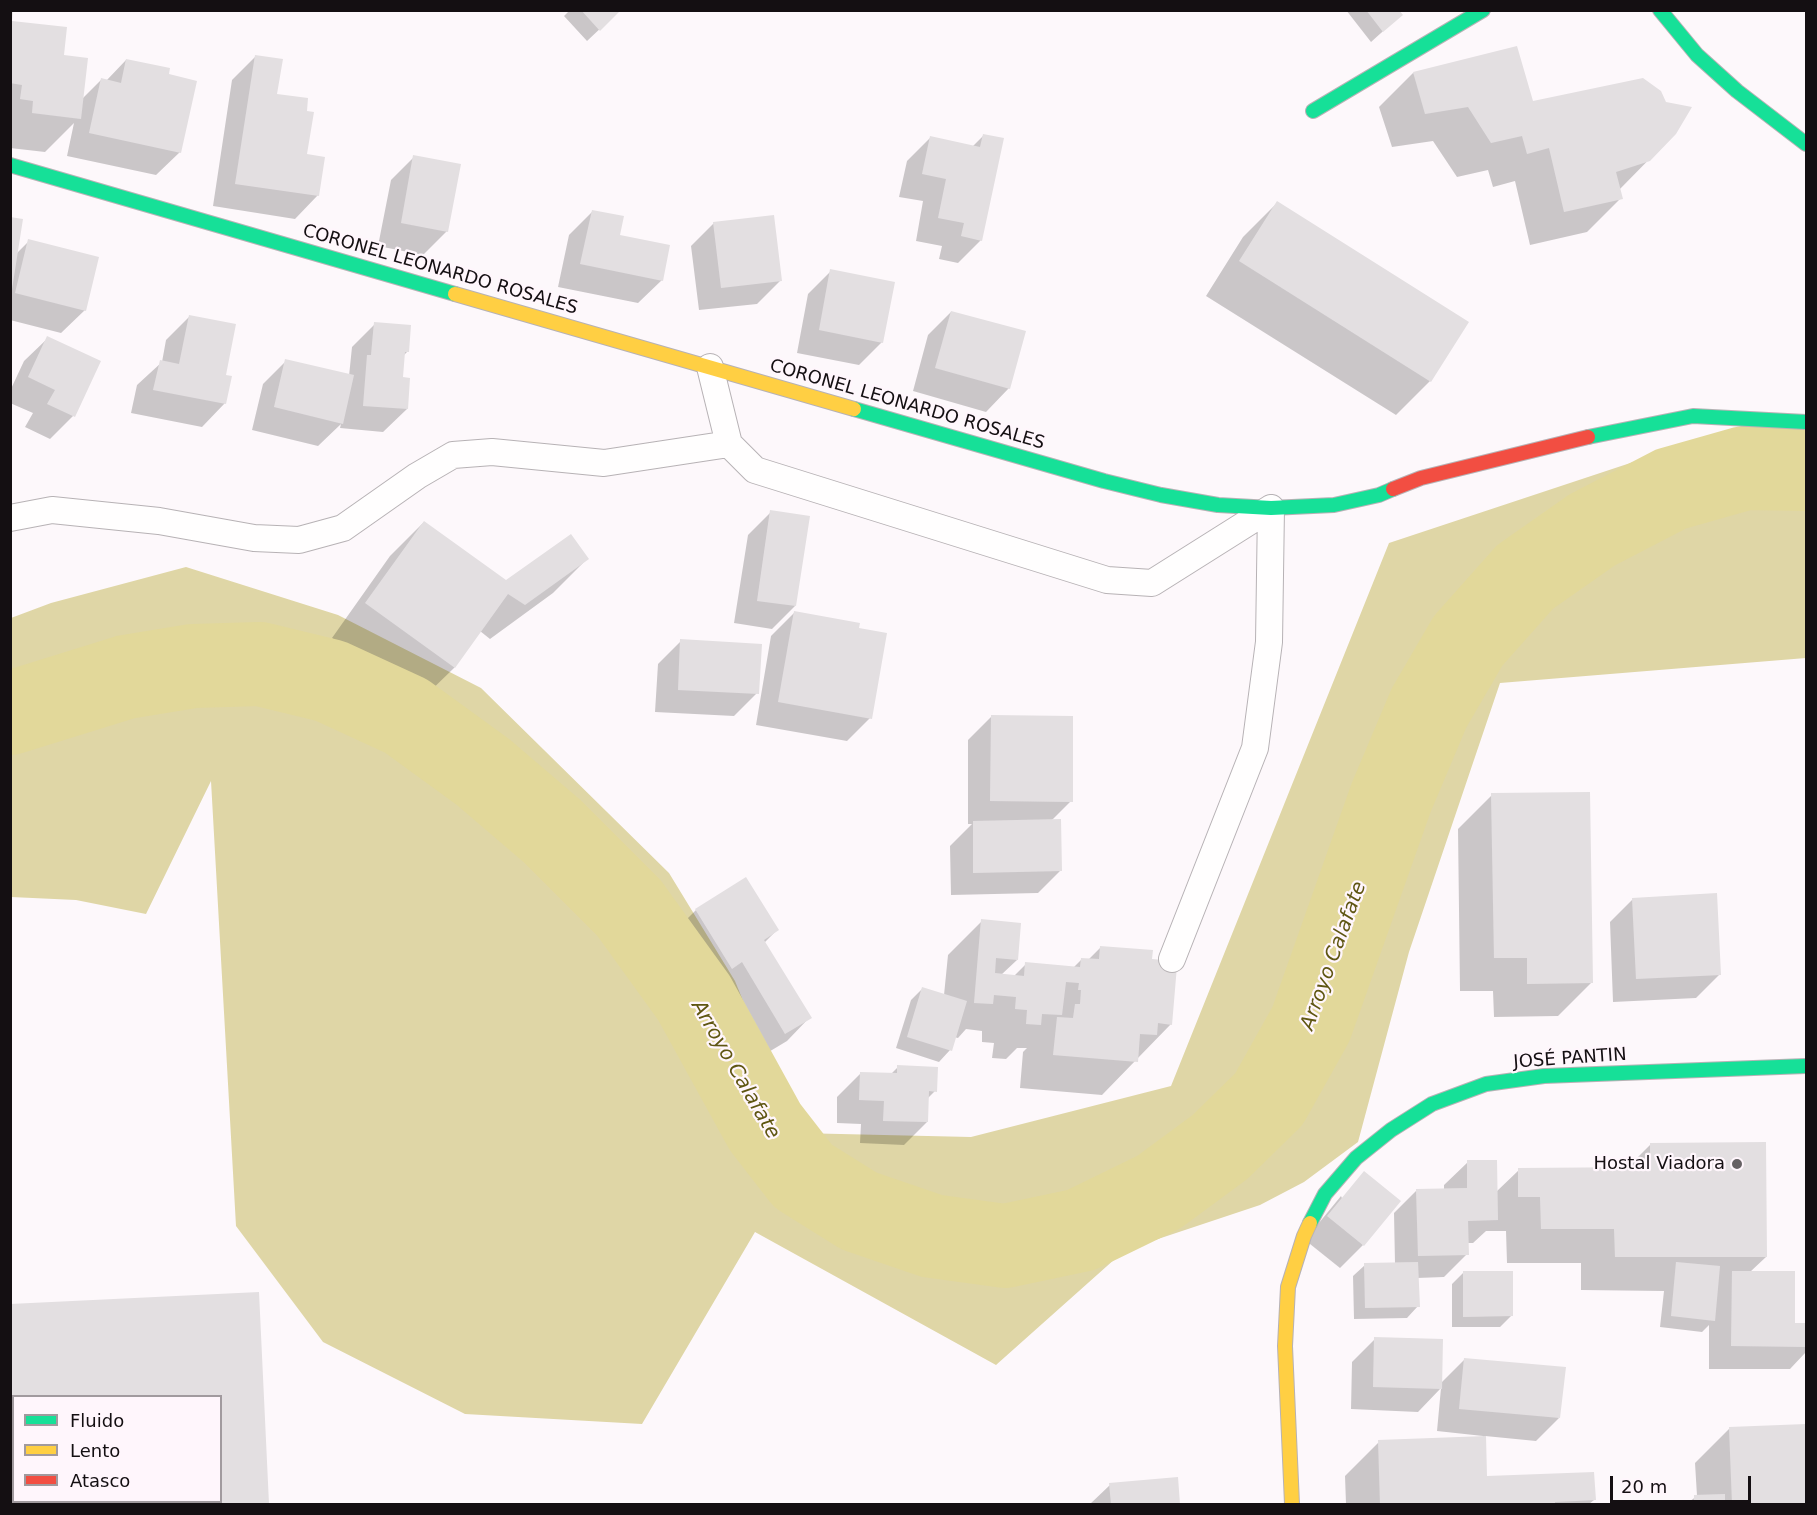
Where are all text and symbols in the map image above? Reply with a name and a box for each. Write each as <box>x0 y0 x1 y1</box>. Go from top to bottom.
street label: CORONEL LEONARDO ROSALES <box>300 220 580 320</box>
street label: CORONEL LEONARDO ROSALES <box>767 355 1047 455</box>
water label: Arroyo Calafate <box>1296 878 1372 1034</box>
water label: Arroyo Calafate <box>686 996 784 1144</box>
street label: JOSÉ PANTIN <box>1513 1044 1627 1074</box>
place label: Hostal Viadora <box>1593 1153 1725 1175</box>
marker: Hostal Viadora <box>1730 1157 1744 1171</box>
legend <box>12 1395 222 1503</box>
text: Fluido <box>70 1410 124 1431</box>
text: Lento <box>70 1440 120 1461</box>
scale bar <box>1613 1464 1754 1502</box>
text: Atasco <box>70 1470 130 1491</box>
text: 20 m <box>1621 1476 1667 1497</box>

